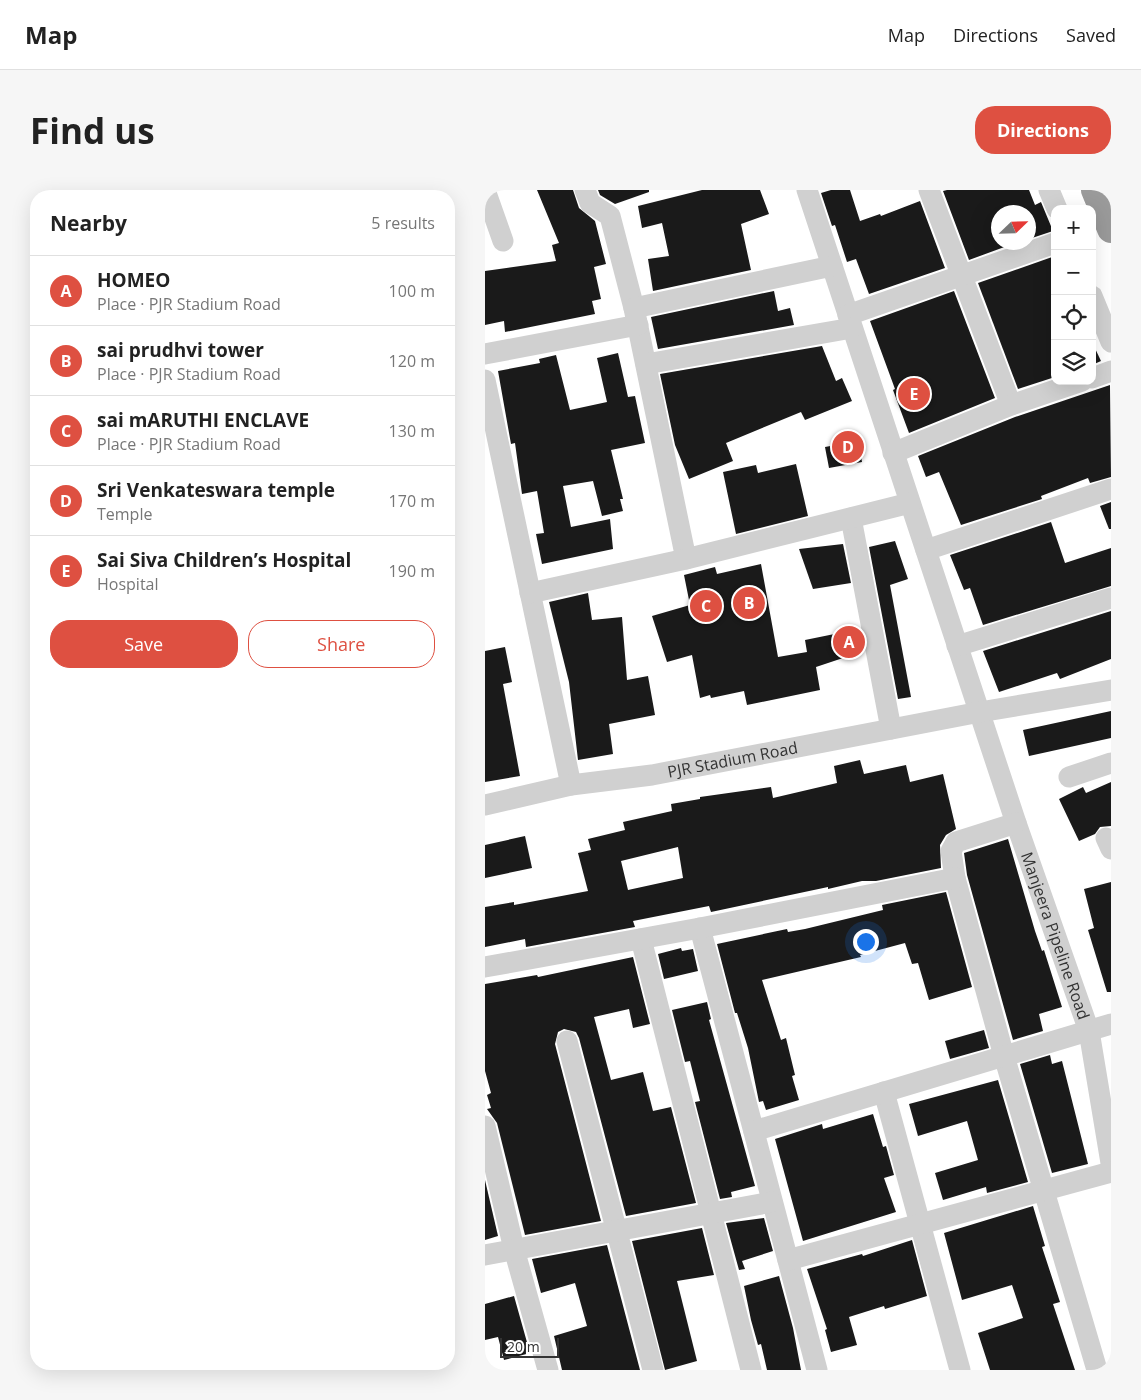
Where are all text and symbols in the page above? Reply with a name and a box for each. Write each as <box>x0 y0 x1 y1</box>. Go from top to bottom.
text: Map <box>25 18 77 51</box>
text: Map <box>888 23 925 47</box>
text: Directions <box>953 23 1038 47</box>
text: Saved <box>1066 23 1116 47</box>
button: Directions <box>975 106 1111 154</box>
text: Find us <box>30 107 155 154</box>
north arrow <box>991 205 1036 250</box>
map controls <box>1051 205 1096 385</box>
button: + <box>1051 205 1096 250</box>
text: Nearby <box>50 209 127 237</box>
text: 5 results <box>371 212 435 234</box>
button: − <box>1051 250 1096 295</box>
text: HOMEO <box>97 267 170 293</box>
text: A <box>60 280 72 302</box>
text: 100 m <box>389 280 435 302</box>
text: Place · PJR Stadium Road <box>97 293 281 315</box>
button: locate <box>1051 295 1096 340</box>
text: sai prudhvi tower <box>97 337 264 363</box>
button: layers <box>1051 340 1096 385</box>
text: B <box>61 350 71 372</box>
text: 120 m <box>389 350 435 372</box>
text: Place · PJR Stadium Road <box>97 363 281 385</box>
pin: E <box>898 375 930 413</box>
text: sai mARUTHI ENCLAVE <box>97 407 309 433</box>
text: C <box>61 420 71 442</box>
text: 130 m <box>389 420 435 442</box>
pin: D <box>832 428 864 466</box>
text: Place · PJR Stadium Road <box>97 433 281 455</box>
text: Sri Venkateswara temple <box>97 477 335 503</box>
text: D <box>60 490 72 512</box>
text: 170 m <box>389 490 435 512</box>
text: Temple <box>97 503 152 525</box>
text: Sai Siva Children’s Hospital <box>97 547 351 573</box>
text: E <box>62 560 70 582</box>
text: 190 m <box>389 560 435 582</box>
text: Hospital <box>97 573 159 595</box>
pin: B <box>733 584 765 622</box>
pin: C <box>690 587 722 625</box>
button: Save <box>50 620 238 668</box>
button: Share <box>248 620 435 668</box>
pin: A <box>833 623 865 661</box>
street label: PJR Stadium Road <box>666 736 800 783</box>
street label: Manjeera Pipeline Road <box>1016 849 1095 1023</box>
your location <box>853 929 879 955</box>
scale bar <box>500 1335 559 1358</box>
text: 20 m <box>507 1337 540 1356</box>

